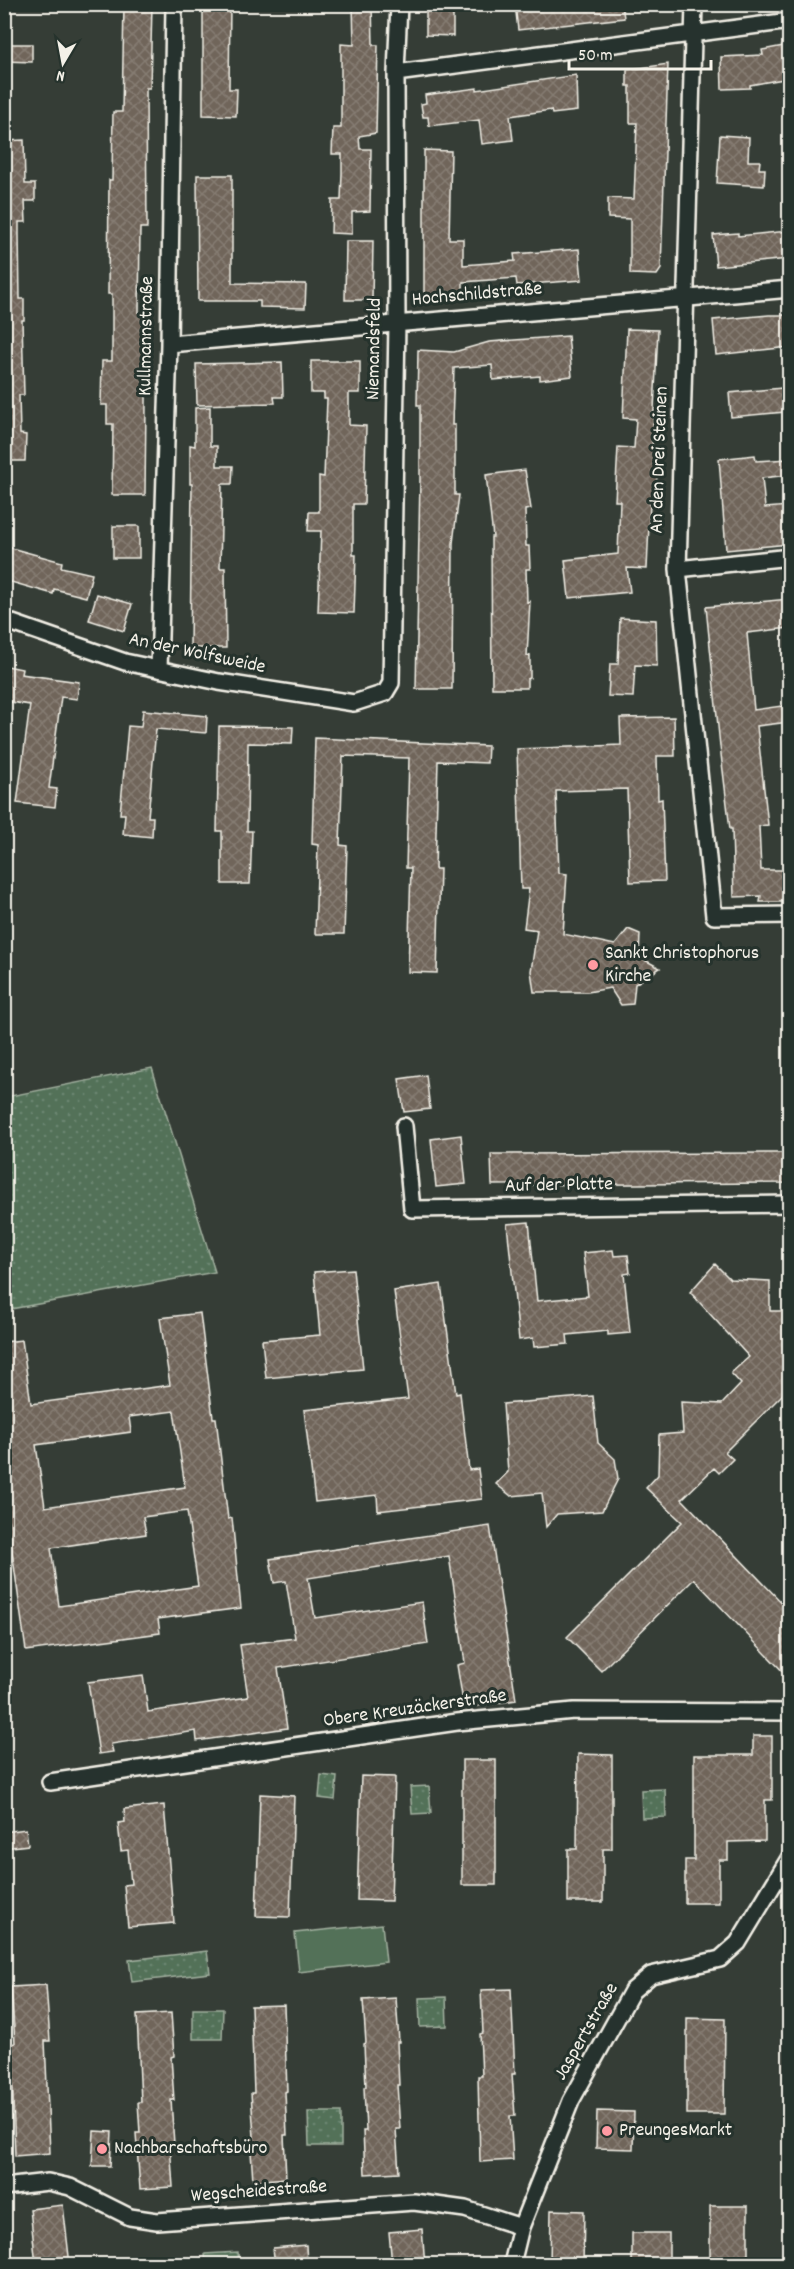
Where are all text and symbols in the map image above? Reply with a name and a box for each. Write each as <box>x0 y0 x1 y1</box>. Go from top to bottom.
north arrow <box>33 33 93 93</box>
scale bar <box>569 33 712 71</box>
text: 50 m <box>578 44 613 69</box>
text: N <box>55 63 67 87</box>
street label: Hochschildstraße <box>411 275 543 315</box>
street label: Kullmannstraße <box>132 276 162 396</box>
street label: Niemandsfeld <box>360 298 390 400</box>
street label: An den Drei Steinen <box>643 386 677 534</box>
street label: An der Wolfsweide <box>126 626 268 682</box>
place label: Sankt Christophorus Kirche <box>605 940 759 991</box>
marker: Sankt Christophorus Kirche <box>586 958 600 972</box>
street label: Auf der Platte <box>505 1171 613 1201</box>
street label: Obere Kreuzäckerstraße <box>322 1682 509 1736</box>
street label: Jaspertstraße <box>548 1978 626 2086</box>
place label: PreungesMarkt <box>619 2117 732 2145</box>
marker: PreungesMarkt <box>600 2124 614 2138</box>
place label: Nachbarschaftsbüro <box>114 2135 267 2163</box>
marker: Nachbarschaftsbüro <box>95 2142 109 2156</box>
street label: Wegscheidestraße <box>190 2173 328 2211</box>

